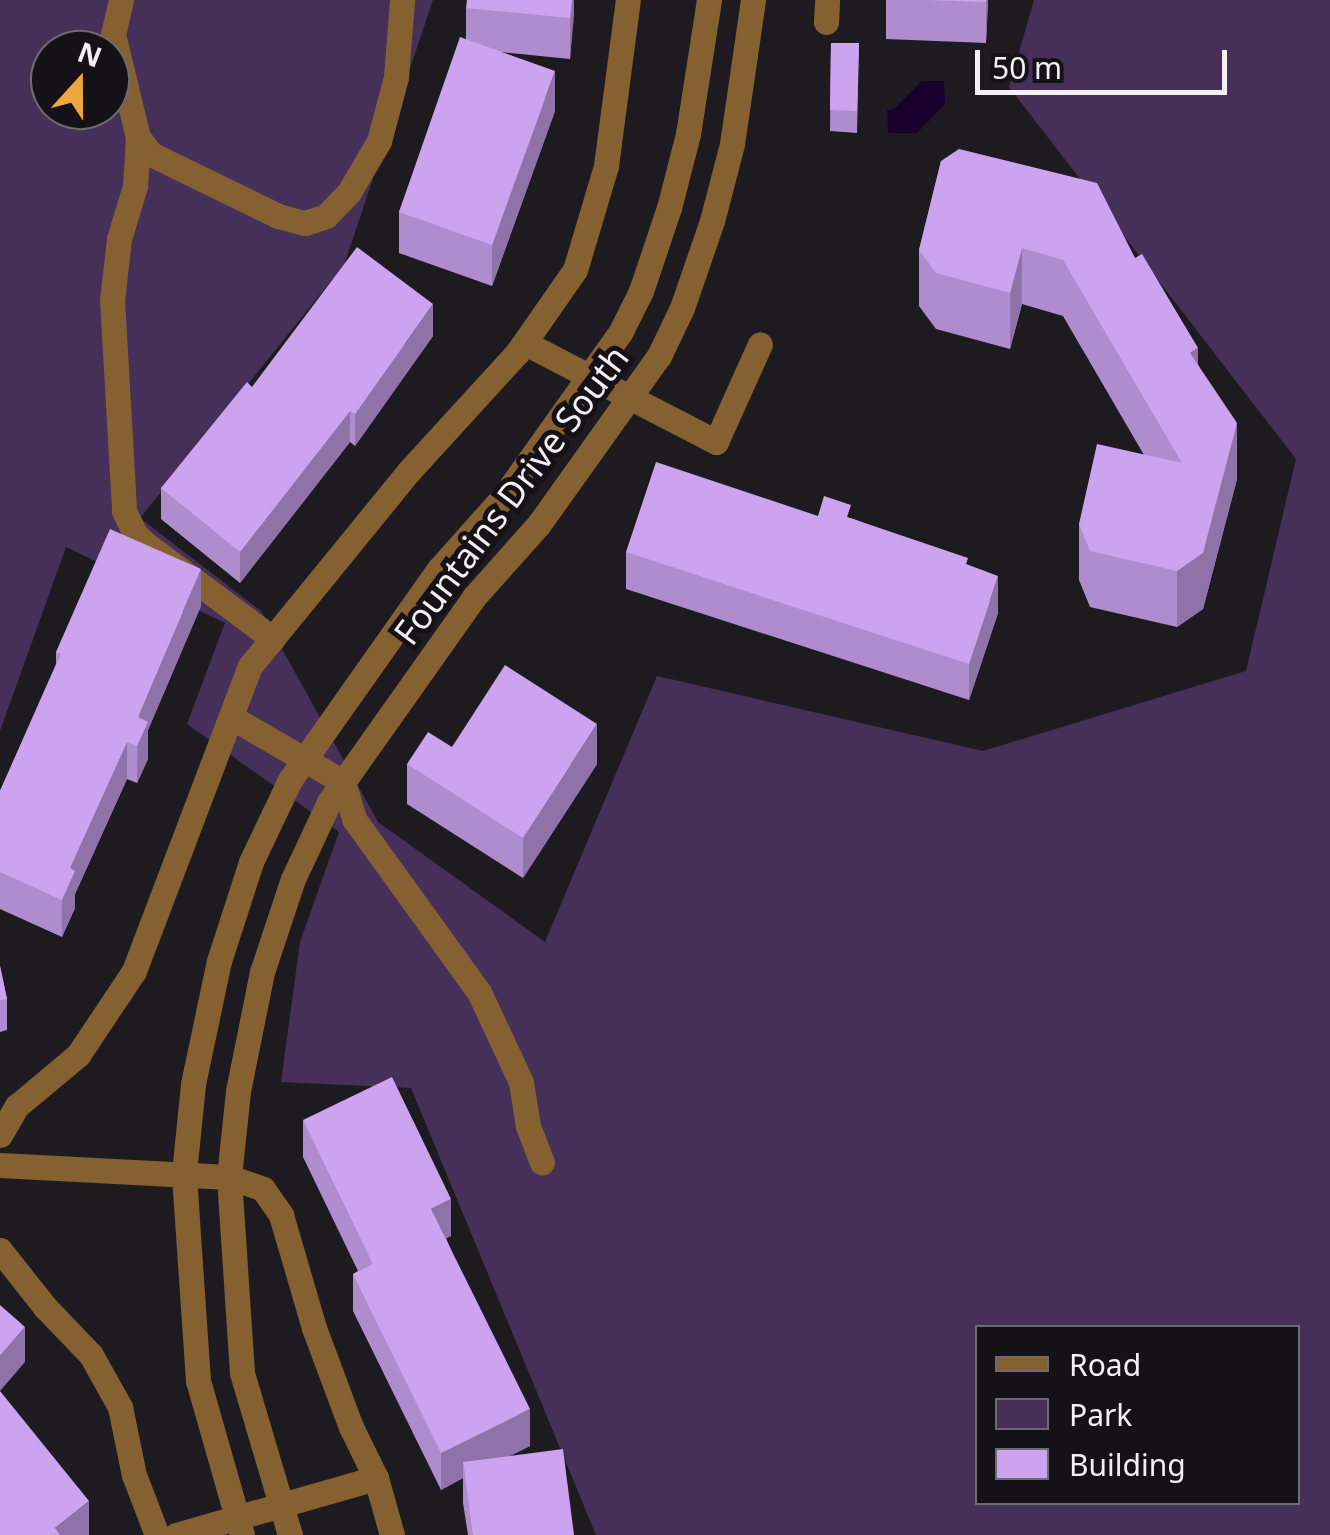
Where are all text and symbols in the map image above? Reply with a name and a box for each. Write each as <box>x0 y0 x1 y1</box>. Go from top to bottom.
north arrow <box>30 30 130 130</box>
scale bar <box>980 30 1232 92</box>
text: N <box>73 32 107 76</box>
text: 50 m <box>992 47 1062 88</box>
street label: Fountains Drive South <box>385 337 637 653</box>
legend <box>975 1325 1300 1505</box>
text: Road <box>1069 1344 1141 1385</box>
text: Park <box>1069 1394 1132 1435</box>
text: Building <box>1069 1444 1186 1485</box>

